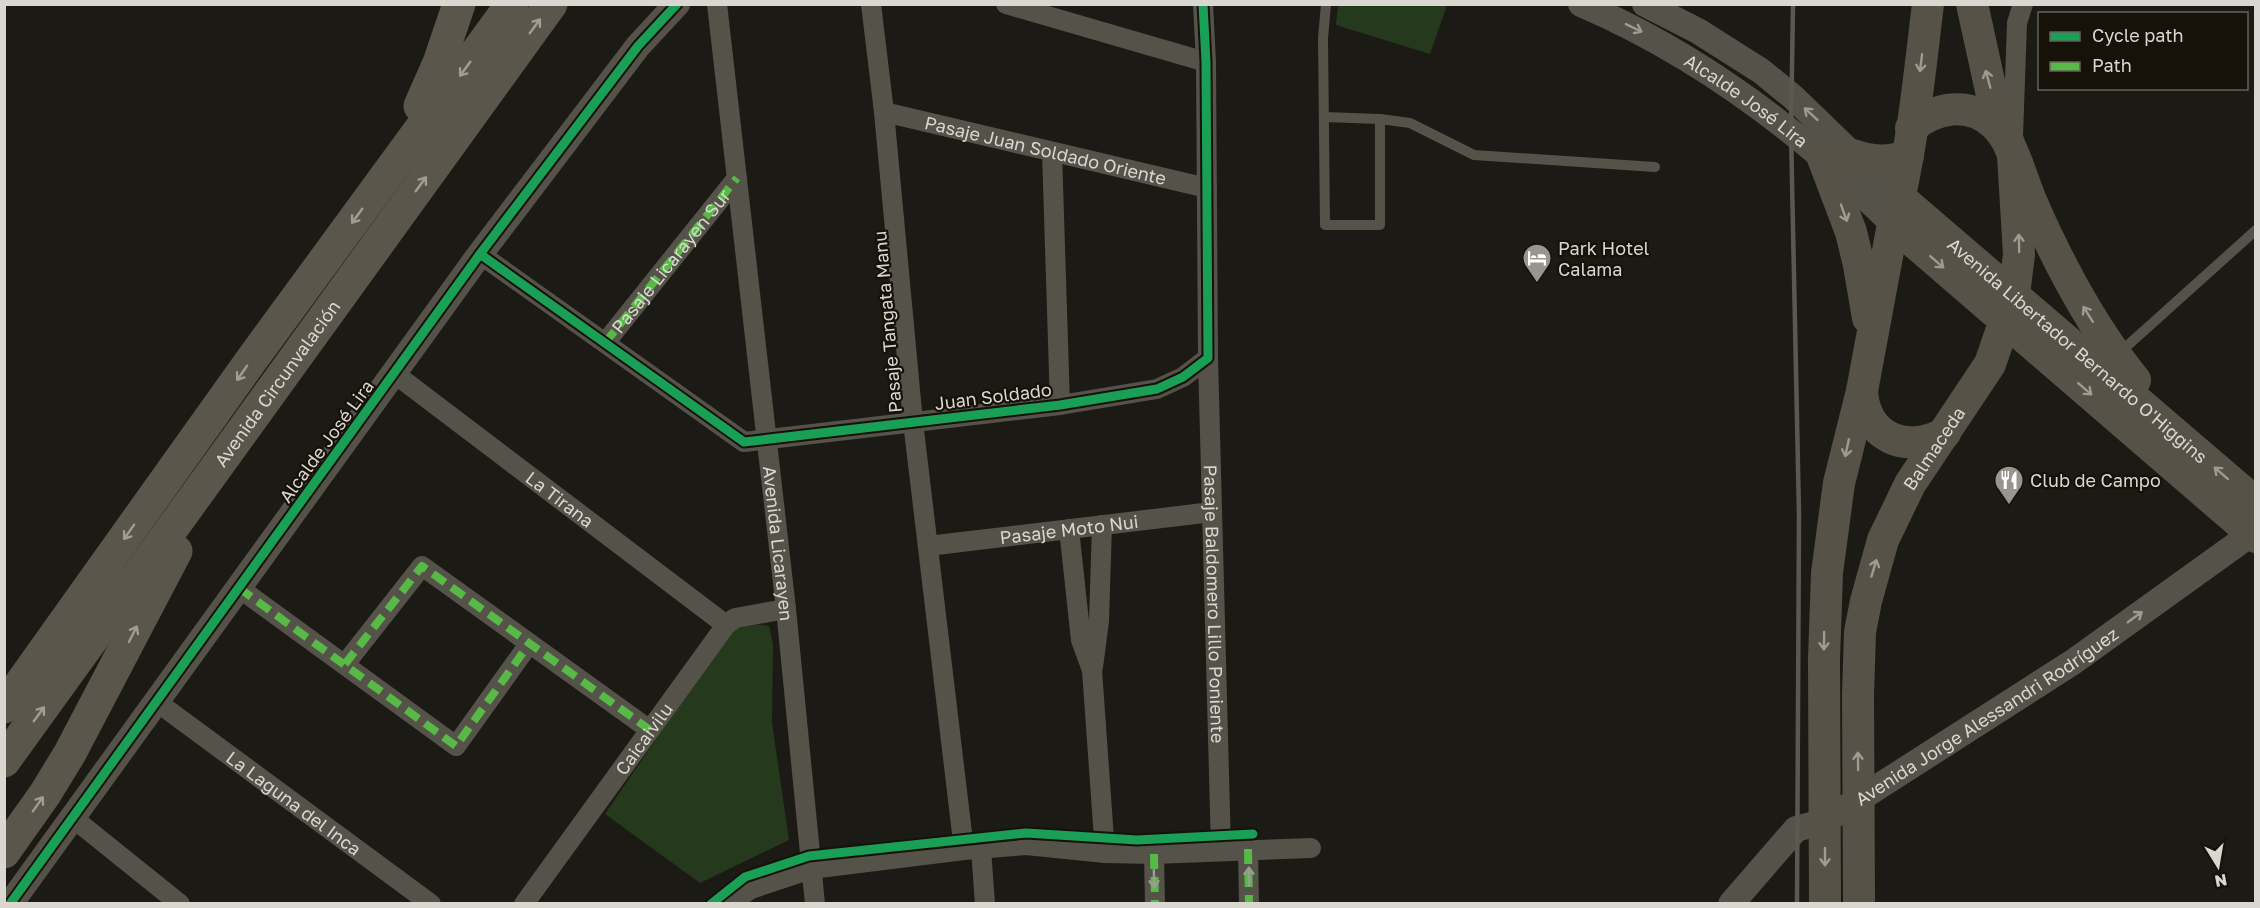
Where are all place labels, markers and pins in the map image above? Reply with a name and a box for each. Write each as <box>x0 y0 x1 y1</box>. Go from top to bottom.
place label: Park Hotel Calama <box>1558 237 1650 280</box>
hotel icon: Park Hotel Calama <box>1521 242 1553 284</box>
restaurant icon: Club de Campo <box>1993 464 2025 506</box>
place label: Club de Campo <box>2030 469 2161 491</box>

